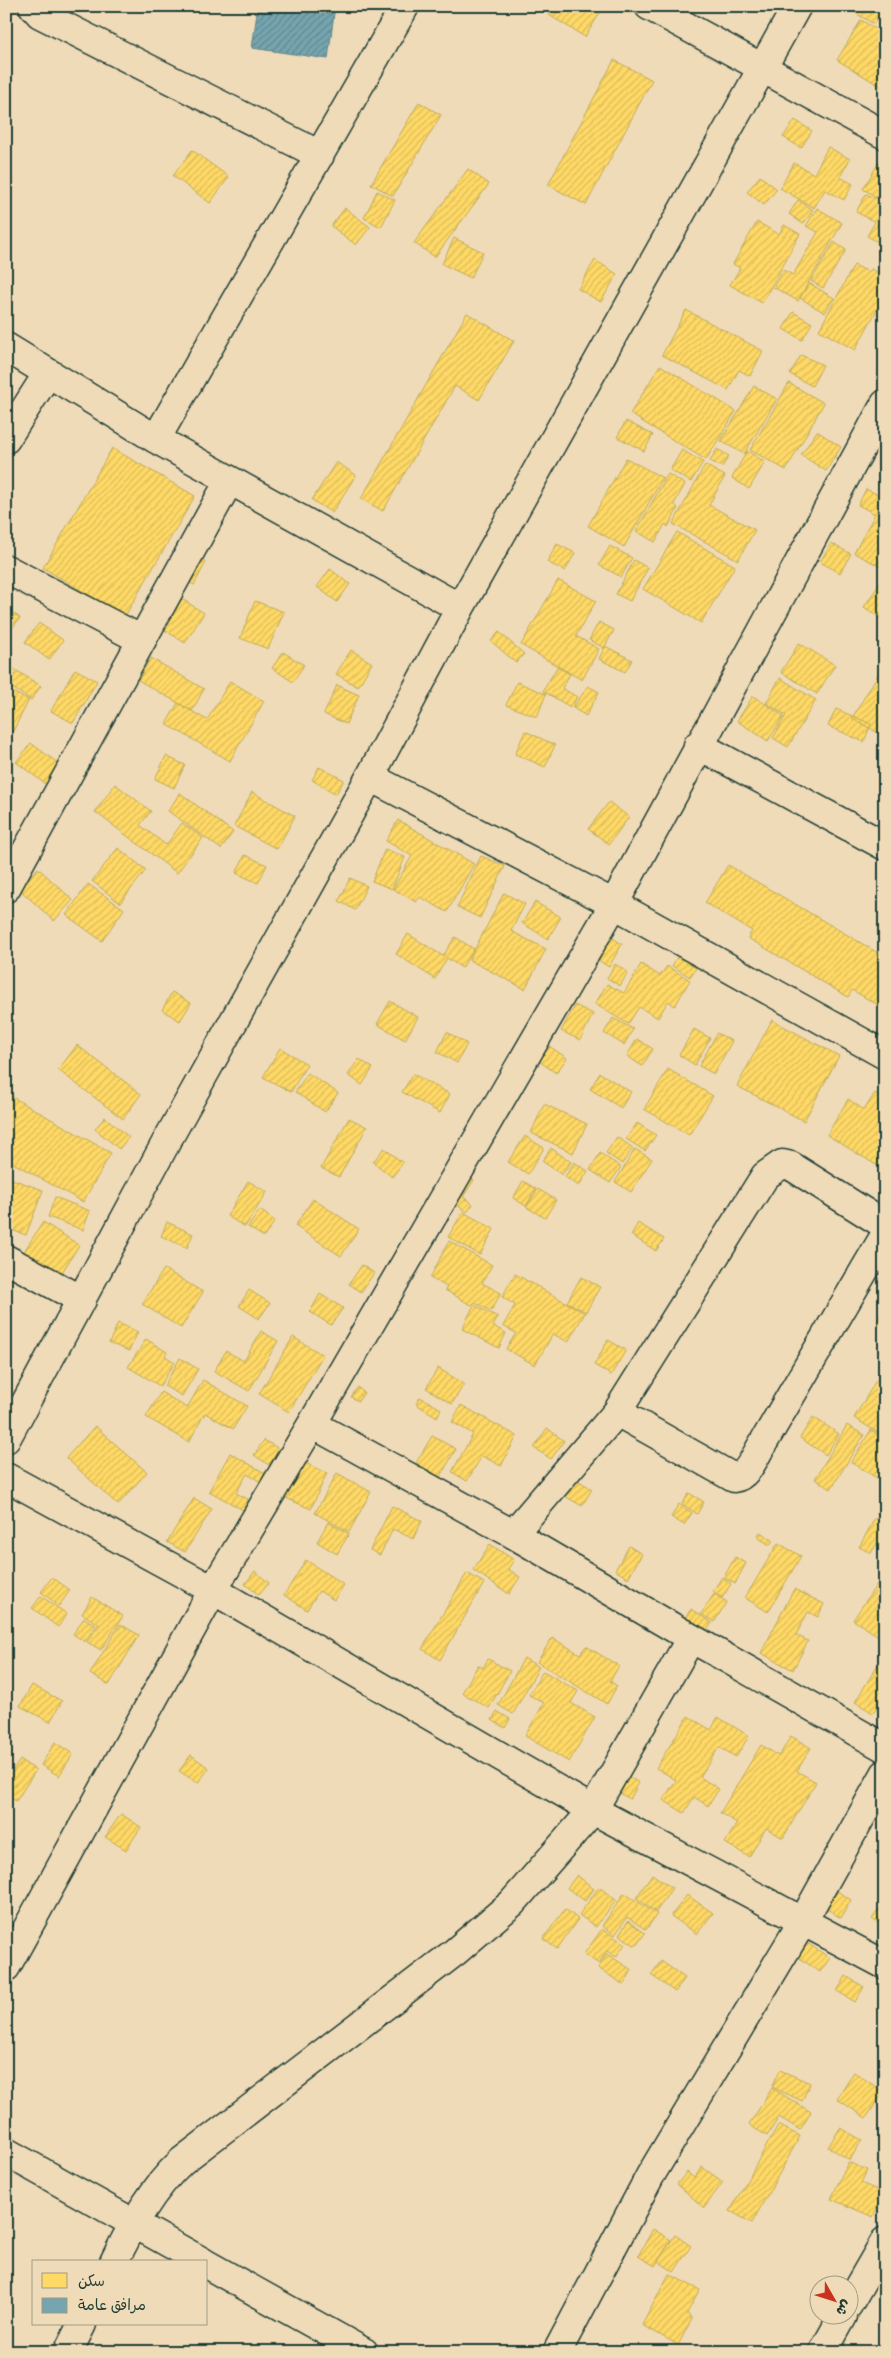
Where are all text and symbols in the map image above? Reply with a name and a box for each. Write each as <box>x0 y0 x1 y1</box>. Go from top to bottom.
legend <box>32 2260 208 2326</box>
text: سكن <box>78 2274 105 2292</box>
north arrow <box>808 2276 858 2326</box>
text: ش <box>831 2295 854 2318</box>
text: مرافق عامة <box>78 2298 146 2316</box>

